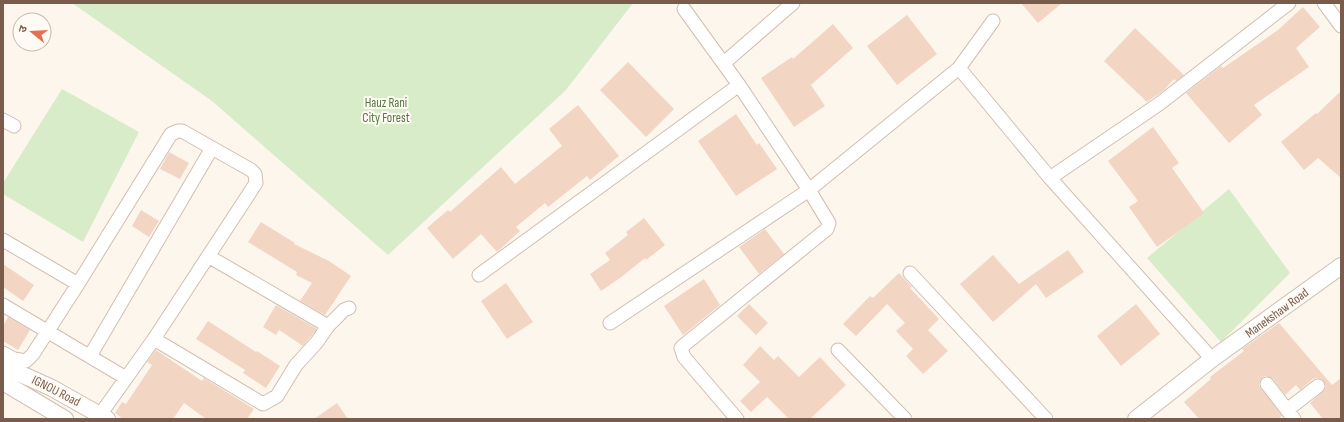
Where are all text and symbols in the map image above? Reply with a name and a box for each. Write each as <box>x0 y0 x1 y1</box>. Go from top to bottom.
north arrow <box>12 12 52 52</box>
text: उ <box>16 23 30 34</box>
park label: Hauz Rani City Forest <box>362 95 410 126</box>
street label: Manekshaw Road <box>1242 285 1312 341</box>
street label: IGNOU Road <box>29 372 83 410</box>

